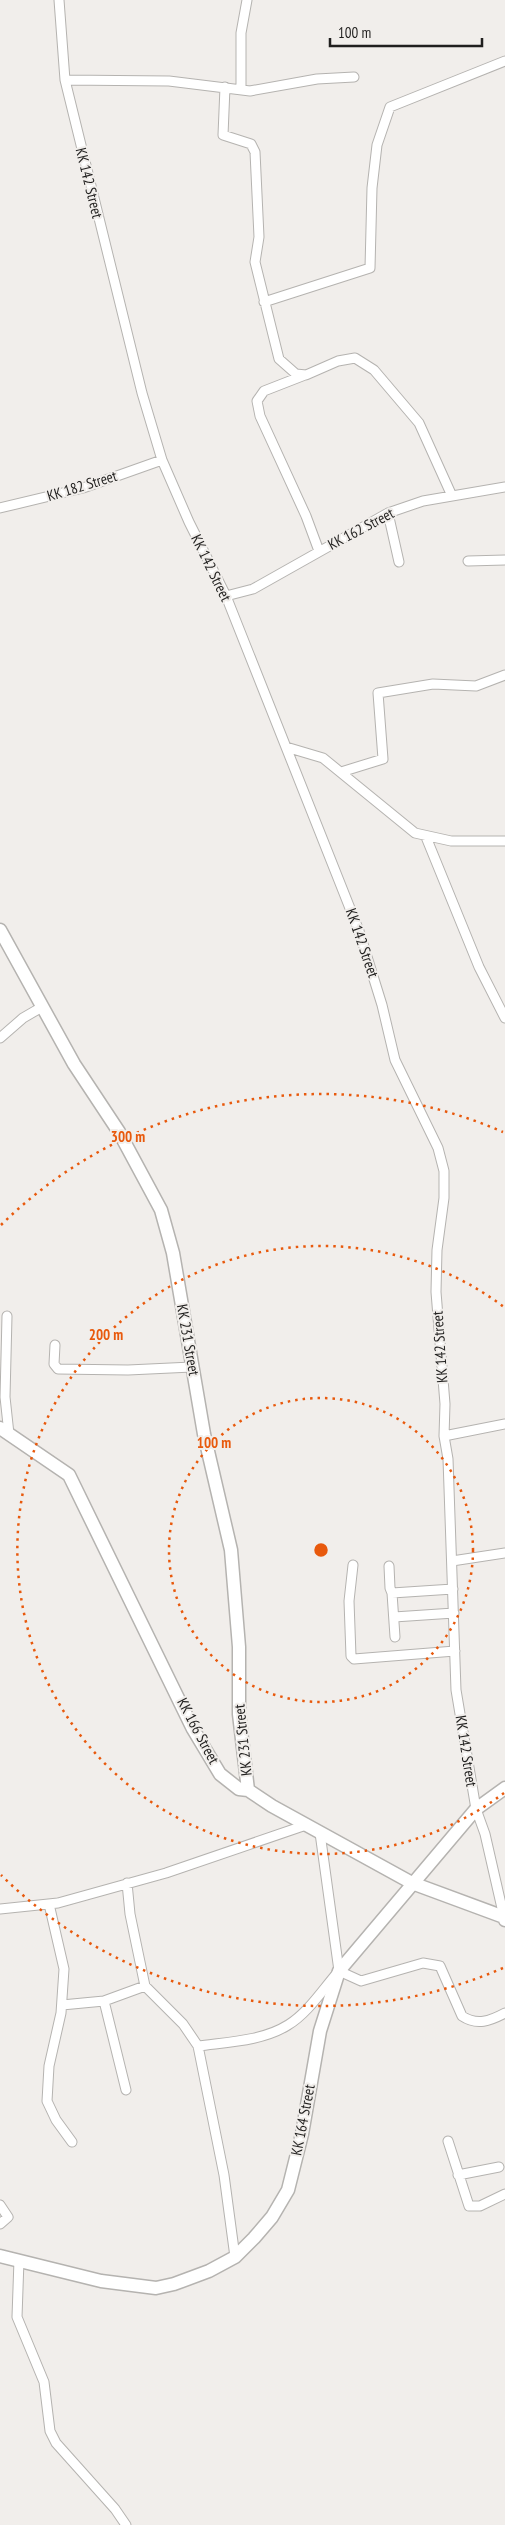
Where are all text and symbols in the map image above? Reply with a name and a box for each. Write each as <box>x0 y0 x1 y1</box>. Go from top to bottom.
scale bar <box>330 15 482 47</box>
text: 100 m <box>338 23 371 42</box>
street label: KK 142 Street <box>72 146 107 220</box>
street label: KK 182 Street <box>45 466 119 505</box>
street label: KK 162 Street <box>324 503 397 554</box>
street label: KK 142 Street <box>187 531 236 604</box>
street label: KK 142 Street <box>342 906 383 980</box>
text: 300 m <box>111 1127 145 1146</box>
street label: KK 231 Street <box>173 1303 204 1377</box>
street label: KK 142 Street <box>428 1310 451 1384</box>
text: 200 m <box>89 1325 123 1344</box>
text: 100 m <box>197 1433 231 1452</box>
centre of rings <box>312 1541 330 1559</box>
street label: KK 166 Street <box>173 1694 224 1767</box>
street label: KK 231 Street <box>229 1703 256 1777</box>
street label: KK 142 Street <box>451 1714 482 1788</box>
street label: KK 164 Street <box>286 2083 319 2157</box>

